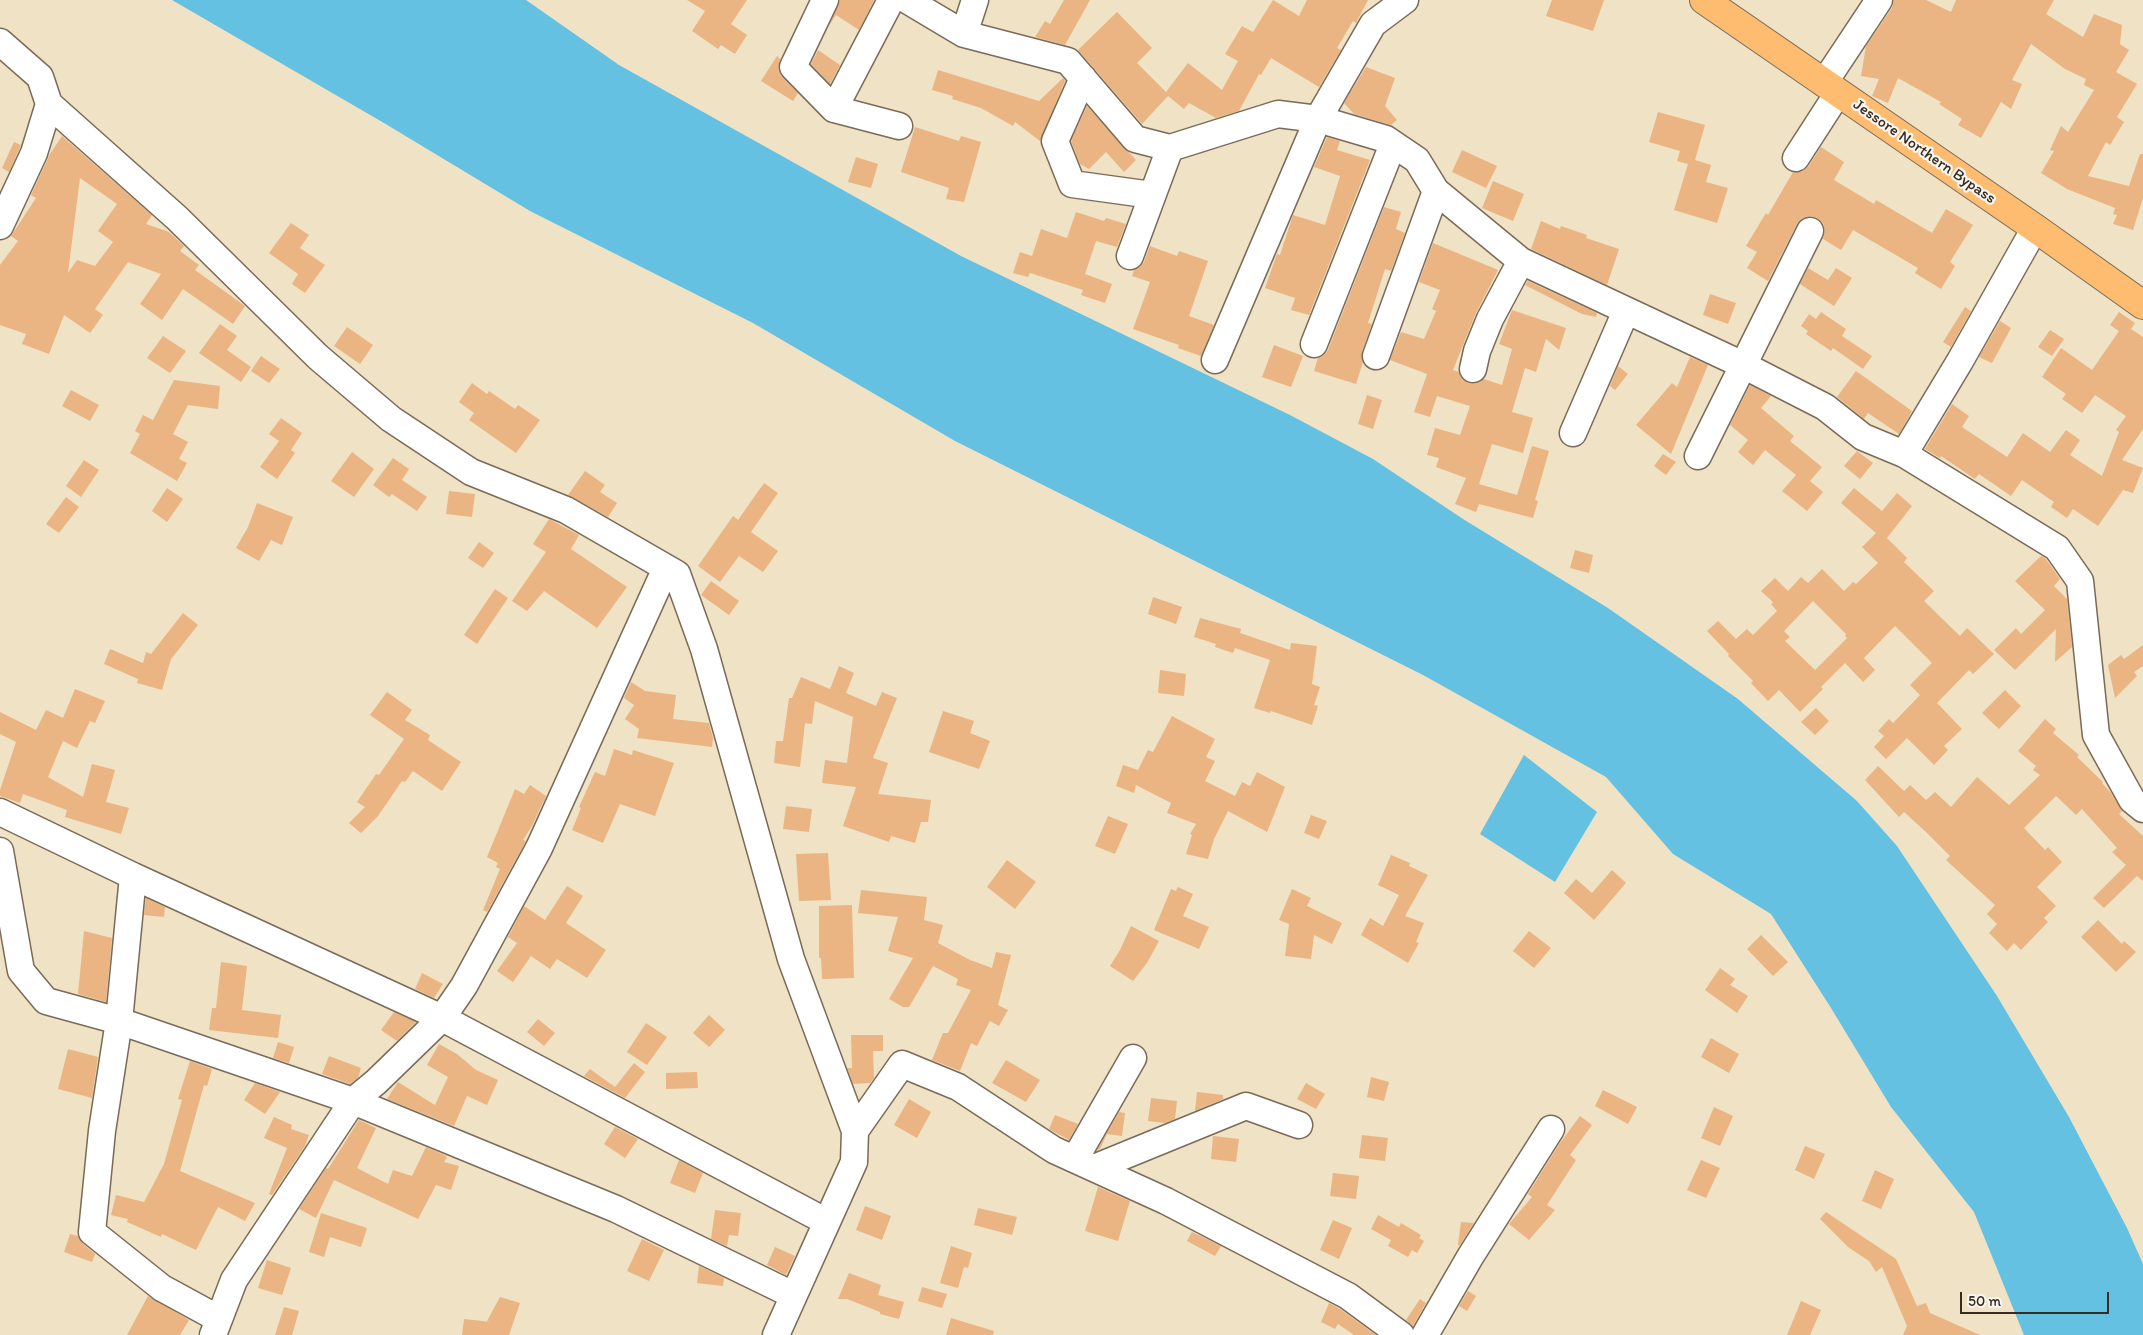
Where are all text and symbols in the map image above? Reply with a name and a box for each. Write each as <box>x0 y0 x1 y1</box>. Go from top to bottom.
street label: Jessore Northern Bypass <box>1849 95 1999 209</box>
scale bar <box>1963 1282 2112 1314</box>
text: 50 m <box>1968 1292 2001 1310</box>

